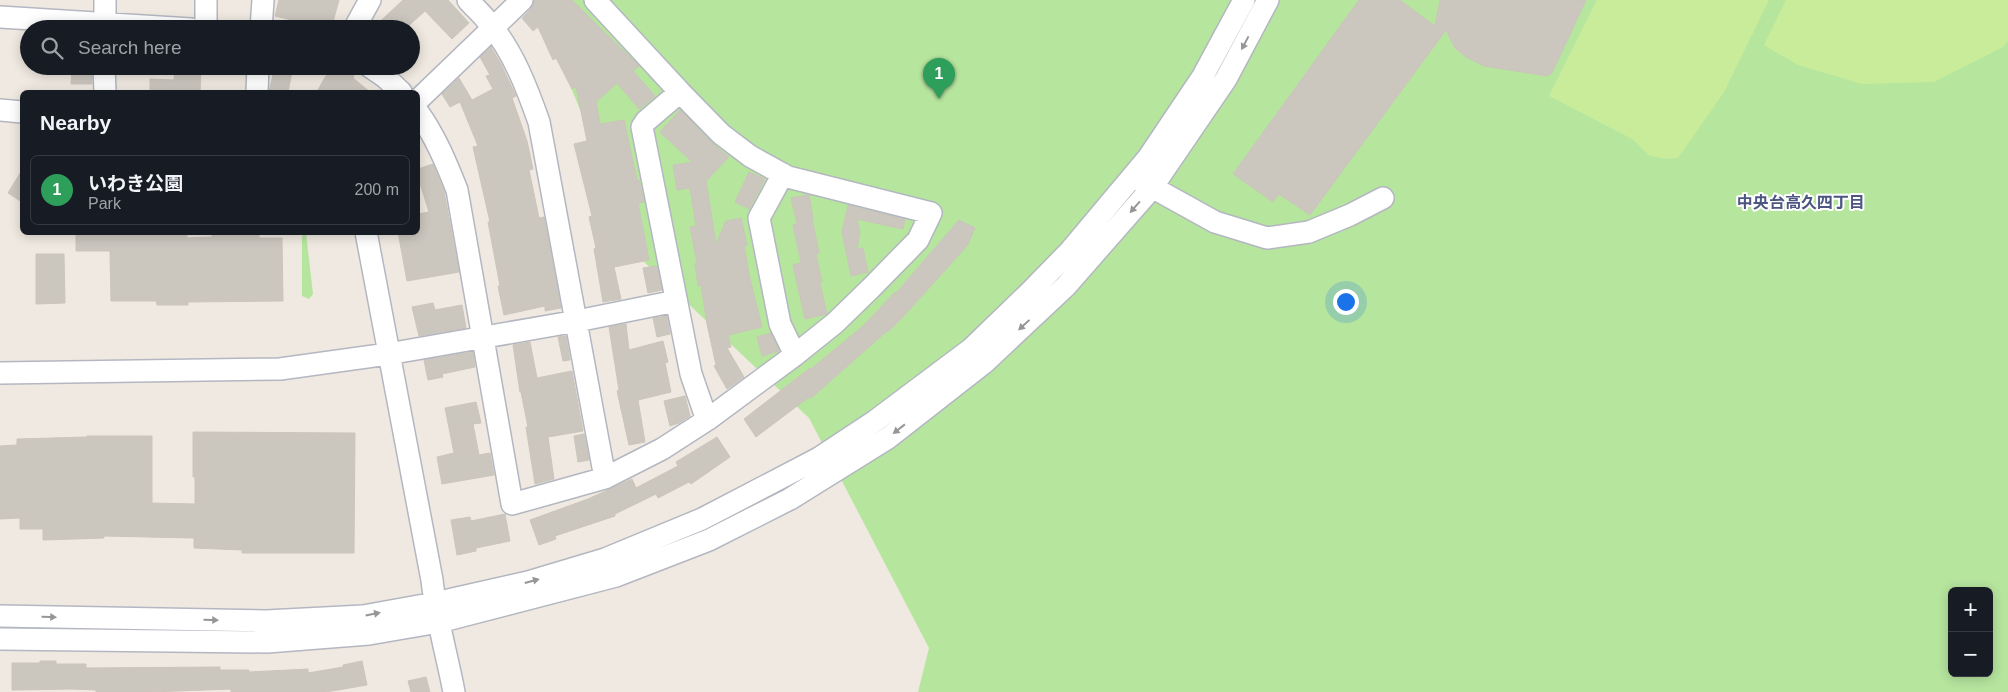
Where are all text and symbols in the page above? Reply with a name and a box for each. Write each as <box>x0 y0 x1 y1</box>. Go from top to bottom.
search box <box>20 20 420 75</box>
icon: search <box>38 34 66 62</box>
one-way arrow <box>1241 36 1249 50</box>
text: Search here <box>78 37 182 58</box>
pin: 1 <box>923 58 955 99</box>
text: Nearby <box>40 111 111 134</box>
text: いわき公園 <box>88 173 183 194</box>
text: 1 <box>53 181 61 198</box>
text: 200 m <box>355 181 399 198</box>
district label: 中央台高久四丁目 <box>1737 194 1865 211</box>
text: Park <box>88 195 121 212</box>
one-way arrow <box>1130 200 1141 213</box>
your location <box>1333 289 1359 315</box>
one-way arrow <box>1019 319 1031 331</box>
one-way arrow <box>893 424 906 435</box>
one-way arrow <box>525 576 540 584</box>
map controls <box>1948 587 1993 677</box>
button: + <box>1948 587 1993 632</box>
one-way arrow <box>366 610 382 618</box>
one-way arrow <box>41 613 57 621</box>
one-way arrow <box>203 616 219 624</box>
button: − <box>1948 632 1993 677</box>

